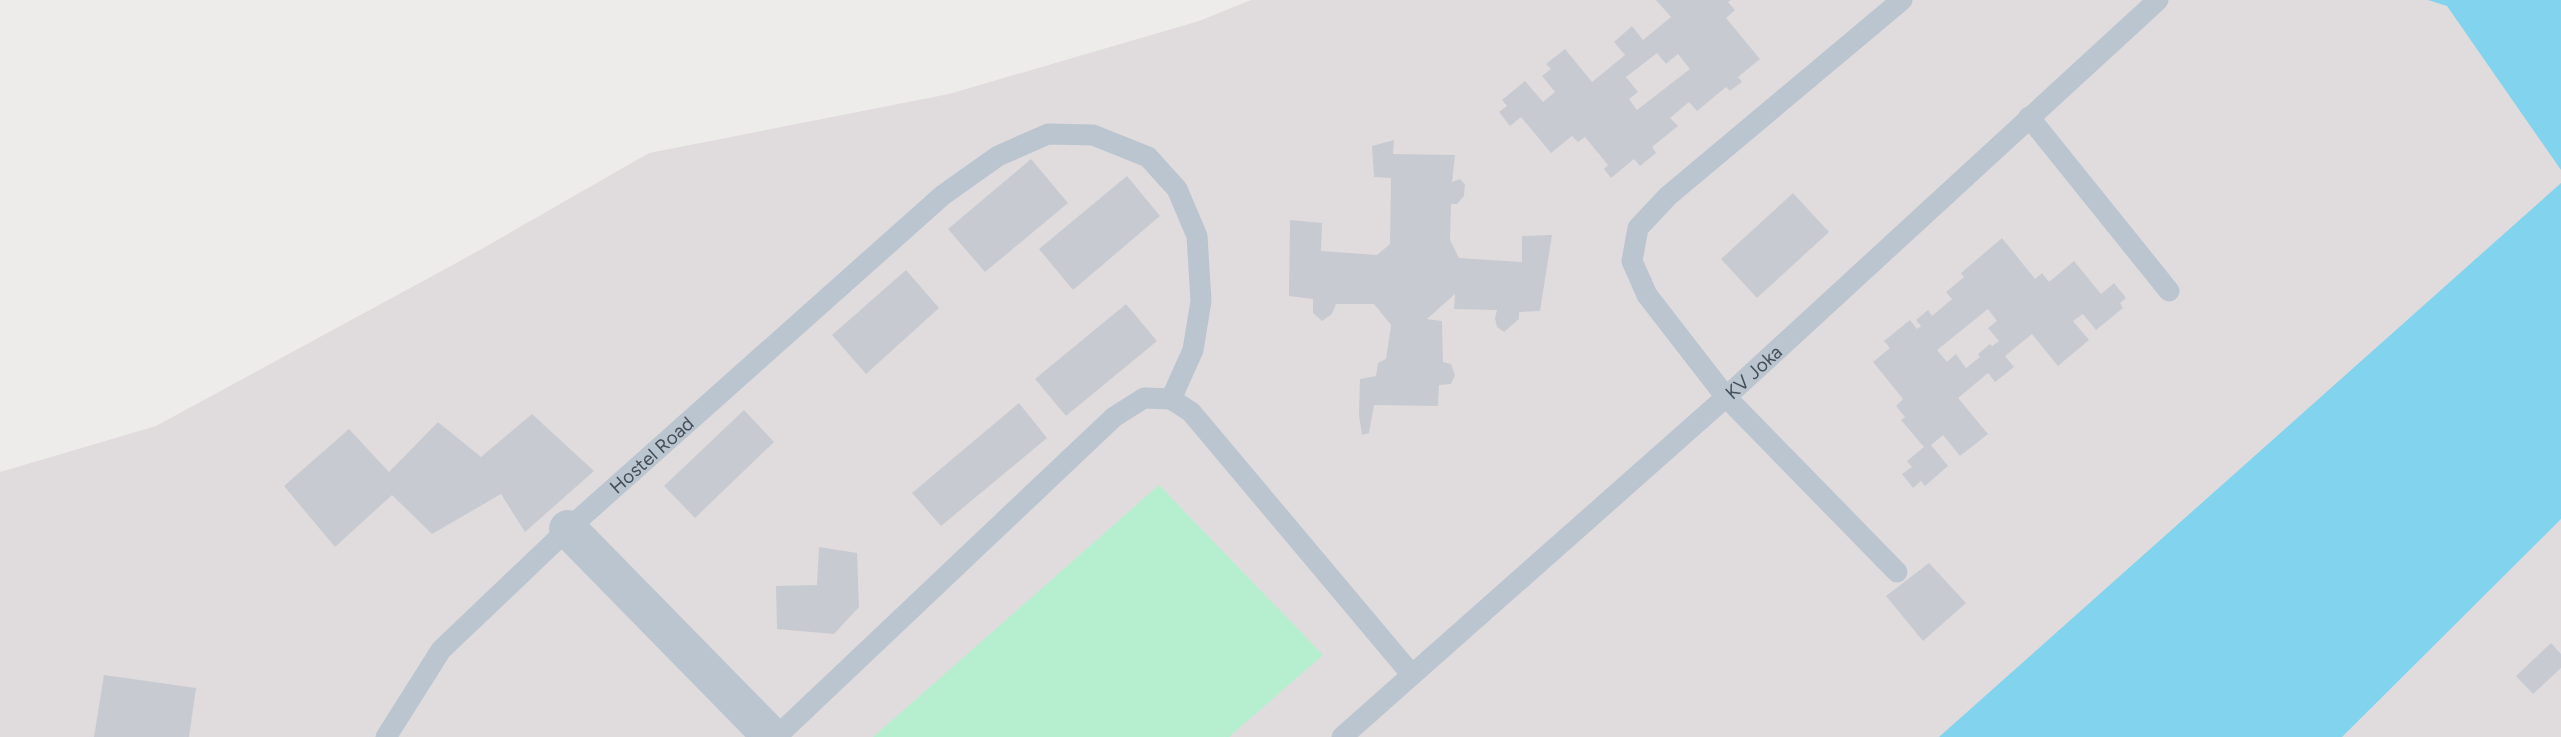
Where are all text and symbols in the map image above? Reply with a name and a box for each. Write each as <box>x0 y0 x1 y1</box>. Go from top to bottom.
street label: KV Joka <box>1720 340 1787 404</box>
street label: Hostel Road <box>605 412 698 498</box>

